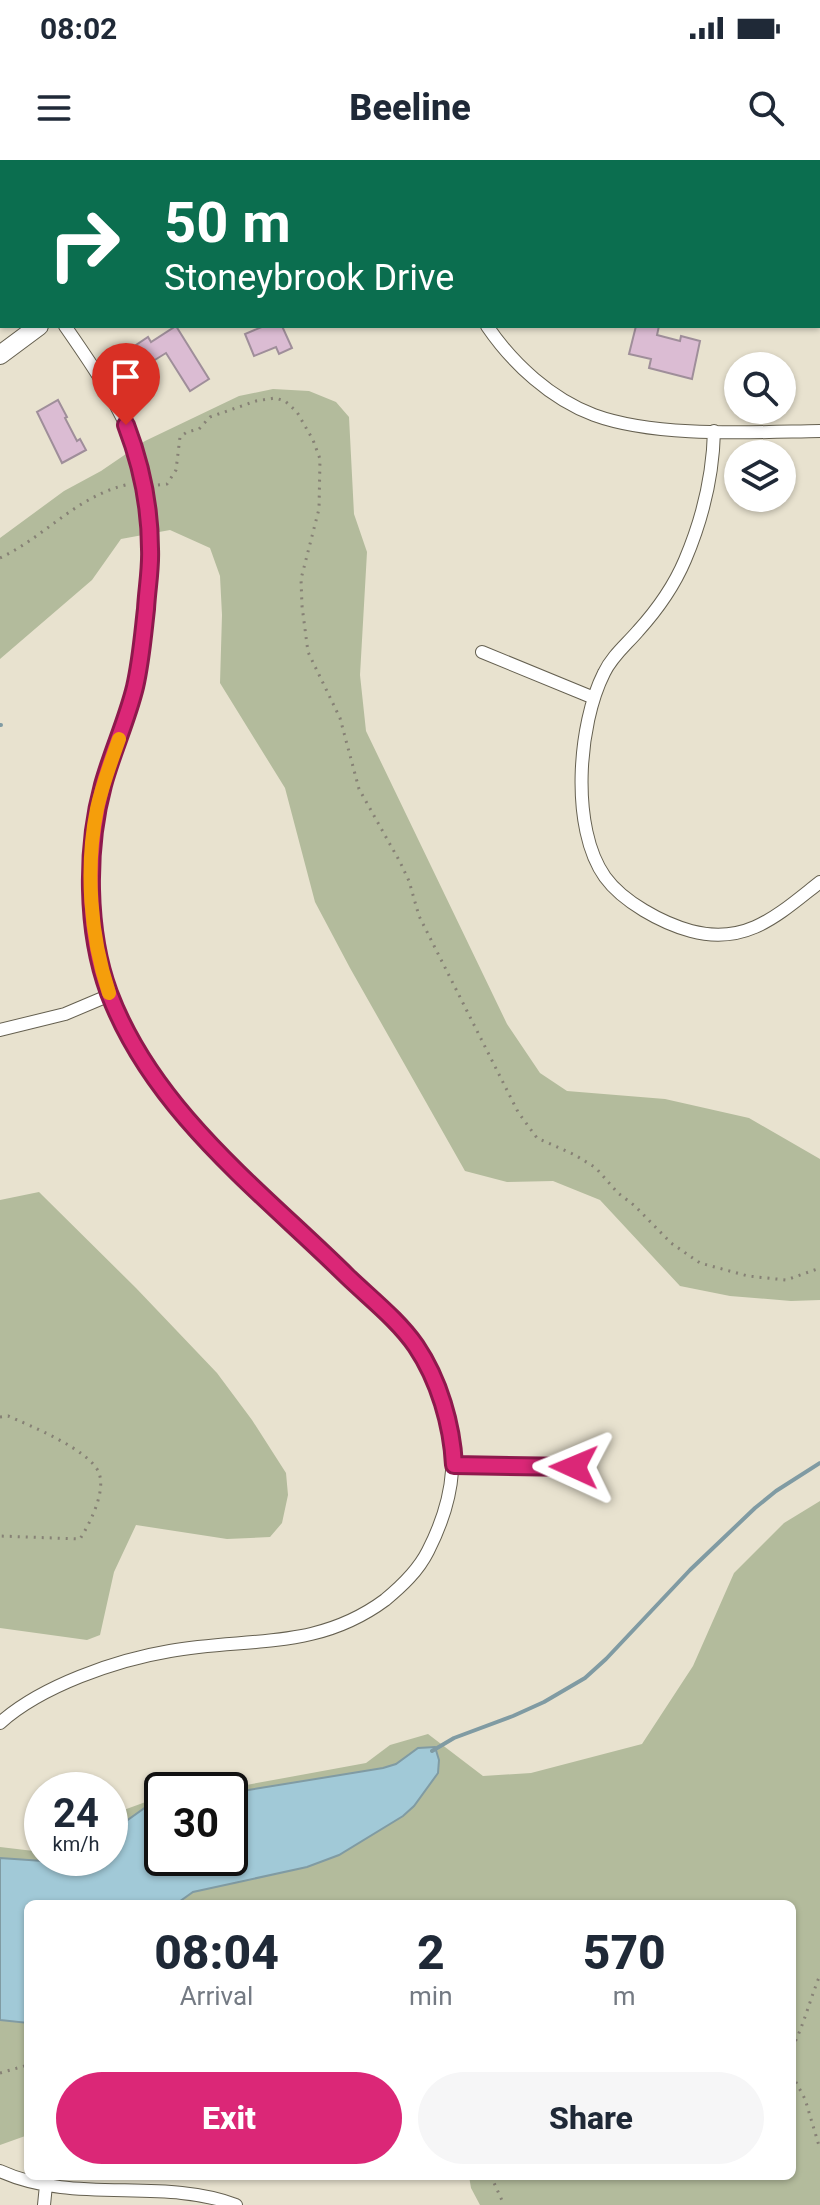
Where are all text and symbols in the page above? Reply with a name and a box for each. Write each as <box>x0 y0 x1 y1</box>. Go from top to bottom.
text: 08:02 <box>40 11 117 46</box>
icon: menu <box>32 86 76 130</box>
icon: search <box>744 86 788 130</box>
text: Beeline <box>349 87 471 129</box>
text: 50 m <box>164 190 291 256</box>
icon: right <box>32 192 136 296</box>
text: Stoneybrook Drive <box>164 257 454 299</box>
pin <box>92 343 160 425</box>
map controls <box>724 352 796 512</box>
button: search <box>724 352 796 424</box>
icon: arrive <box>104 355 148 399</box>
button: layers <box>724 440 796 512</box>
position arrow <box>532 1425 616 1509</box>
speed limit sign: 30 <box>144 1772 248 1876</box>
text: 24 <box>53 1790 99 1837</box>
text: km/h <box>53 1832 99 1856</box>
text: 08:04 <box>154 1924 279 1981</box>
text: 2 <box>417 1924 445 1981</box>
text: 570 <box>583 1924 666 1981</box>
text: Arrival <box>180 1981 253 2011</box>
text: min <box>409 1981 453 2011</box>
text: m <box>613 1981 636 2011</box>
button: Exit <box>56 2072 402 2164</box>
button: Share <box>418 2072 764 2164</box>

